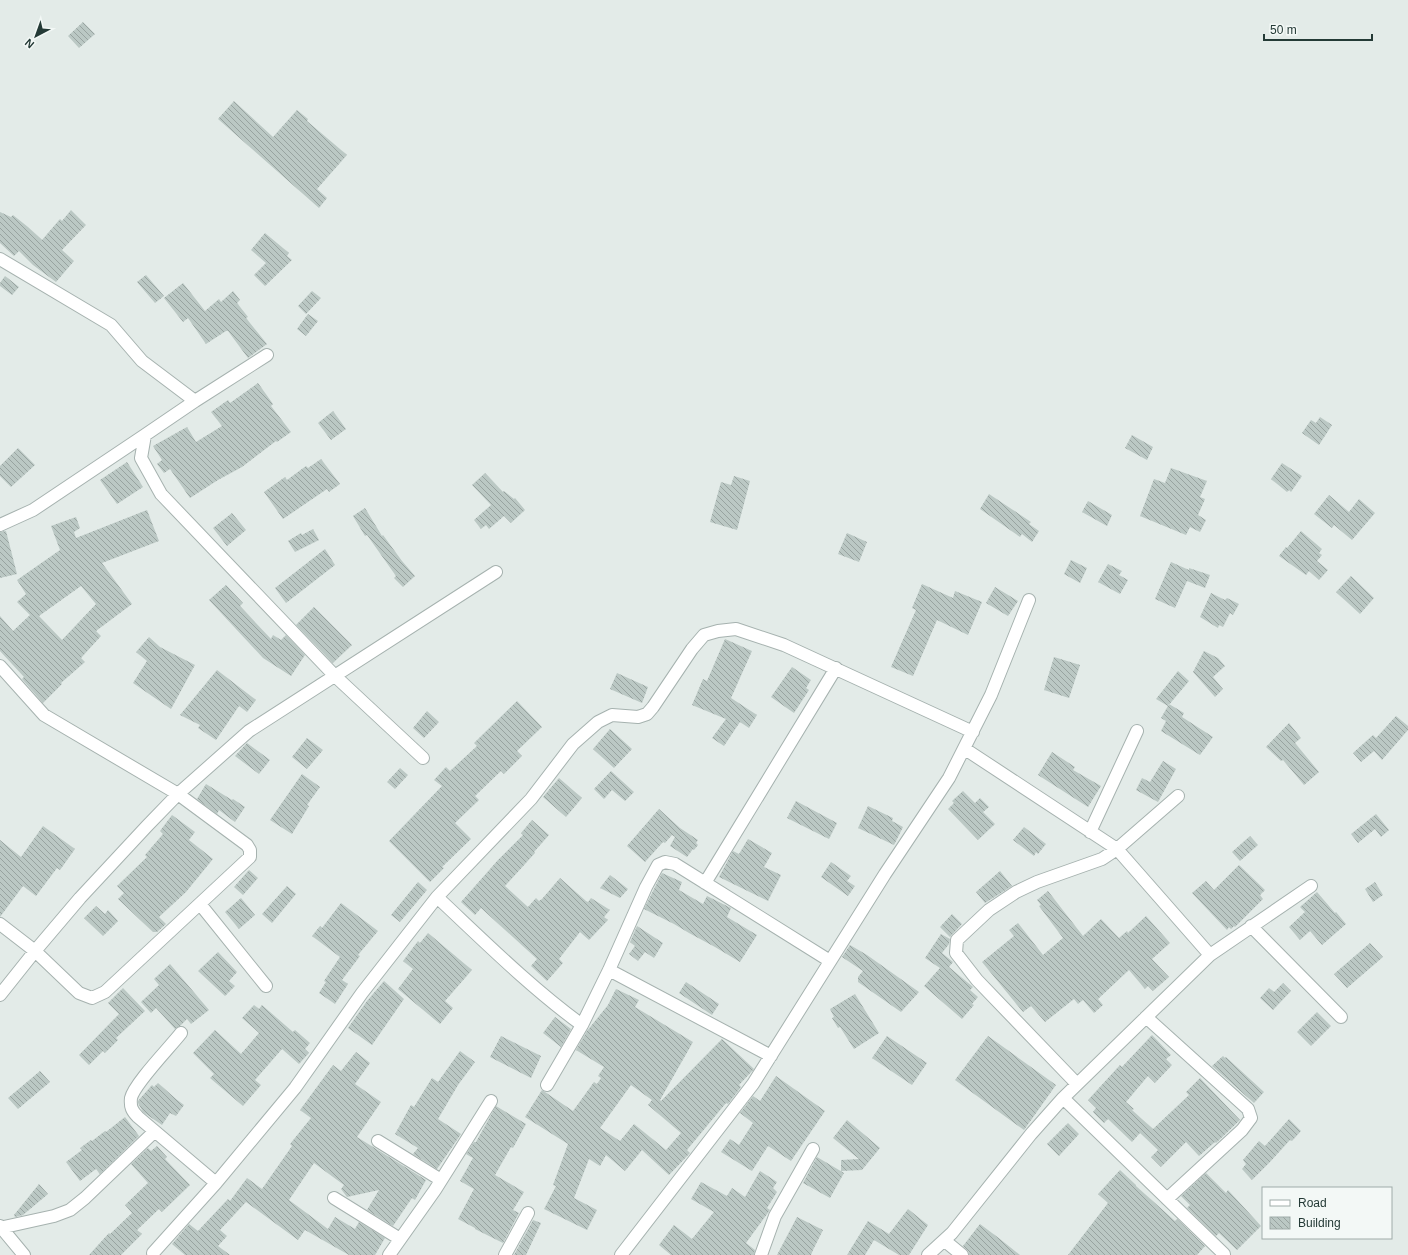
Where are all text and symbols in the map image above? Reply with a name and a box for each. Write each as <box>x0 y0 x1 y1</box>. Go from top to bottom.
north arrow <box>16 16 56 56</box>
scale bar <box>1264 16 1372 42</box>
text: 50 m <box>1270 23 1297 37</box>
text: N <box>22 36 36 51</box>
legend <box>1262 1187 1392 1239</box>
text: Road <box>1298 1196 1327 1210</box>
text: Building <box>1298 1216 1341 1230</box>

